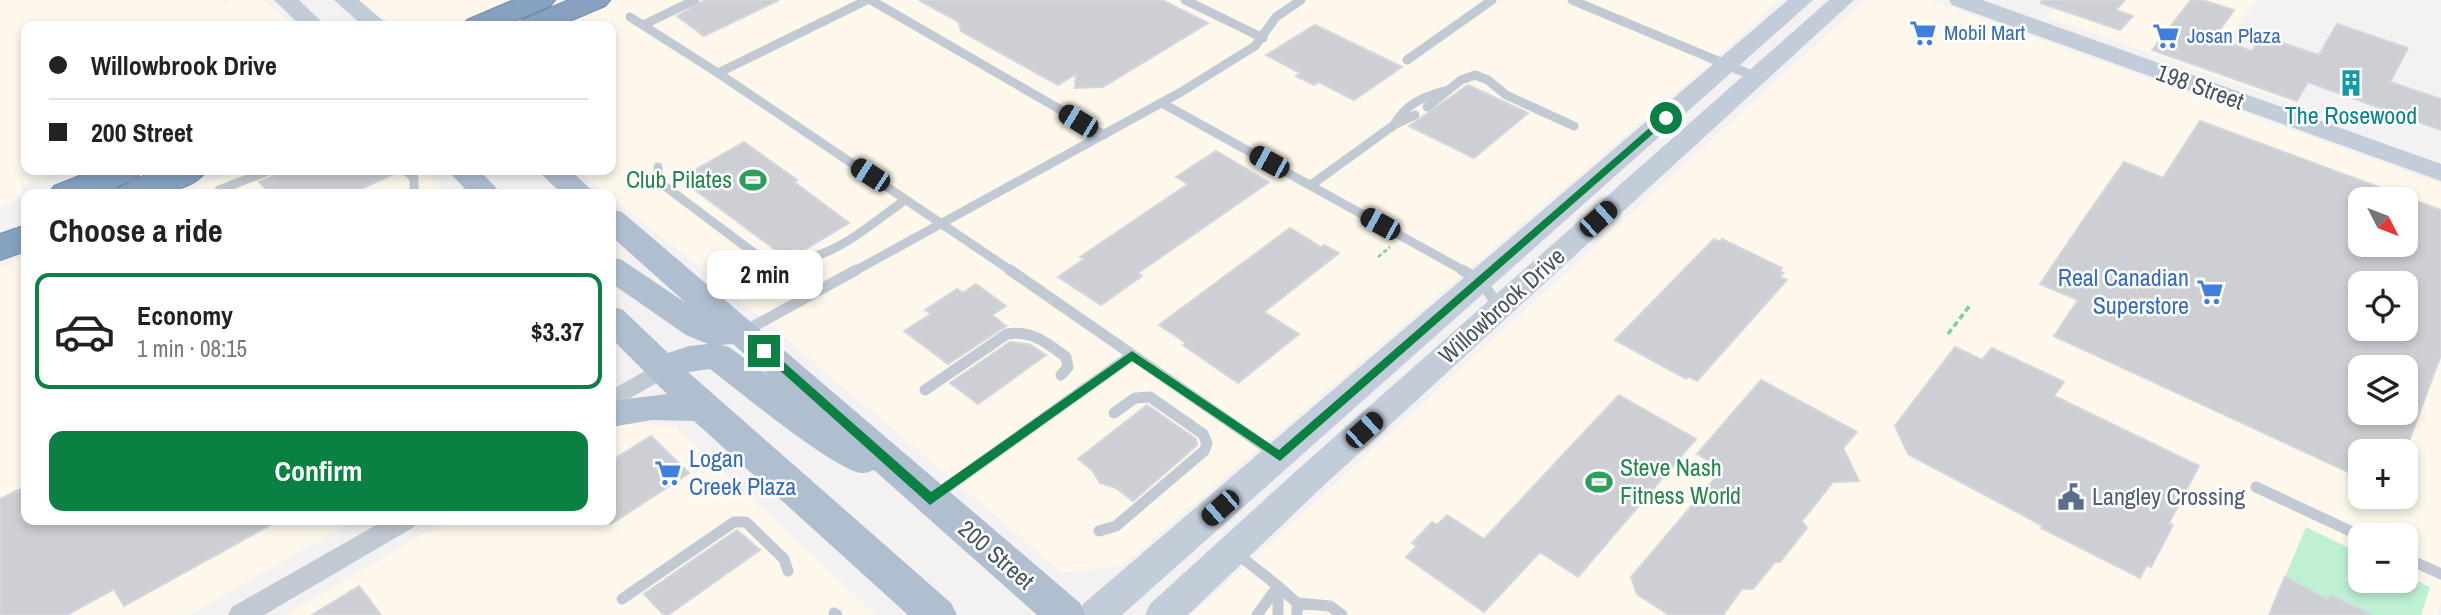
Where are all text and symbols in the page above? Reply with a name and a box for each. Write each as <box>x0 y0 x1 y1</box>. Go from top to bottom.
supermarket icon: Mobil Mart <box>1908 18 1938 48</box>
place label: Mobil Mart <box>1944 18 2026 47</box>
supermarket icon: Josan Plaza <box>2151 21 2181 51</box>
place label: Josan Plaza <box>2187 21 2281 50</box>
text: Willowbrook Drive <box>91 48 277 83</box>
street label: 198 Street <box>2152 55 2249 117</box>
building icon: The Rosewood <box>2336 68 2366 98</box>
place label: The Rosewood <box>2285 99 2417 131</box>
car <box>1055 101 1102 141</box>
route start <box>1650 102 1682 134</box>
text: 200 Street <box>91 115 193 150</box>
car <box>1246 143 1293 181</box>
car <box>847 155 894 195</box>
place label: Club Pilates <box>626 163 732 195</box>
sports icon: Club Pilates <box>738 165 768 195</box>
north arrow <box>2348 187 2418 257</box>
map controls <box>2348 187 2418 593</box>
car <box>1576 197 1621 241</box>
car <box>1357 205 1404 243</box>
text: Choose a ride <box>49 209 223 252</box>
street label: Willowbrook Drive <box>1431 240 1571 371</box>
callout: 2 min <box>706 250 822 298</box>
text: 2 min <box>740 259 790 290</box>
place label: Real Canadian Superstore <box>2058 261 2189 321</box>
button: locate <box>2348 271 2418 341</box>
supermarket icon: Real Canadian Superstore <box>2195 277 2225 307</box>
text: Economy <box>137 298 233 333</box>
icon: car <box>53 300 116 363</box>
text: $3.37 <box>531 314 584 349</box>
text: 1 min · 08:15 <box>137 333 247 364</box>
route end <box>748 335 780 367</box>
button: layers <box>2348 355 2418 425</box>
car <box>1342 408 1387 452</box>
button: Confirm <box>49 431 588 511</box>
button: + <box>2348 439 2418 509</box>
place label: Logan Creek Plaza <box>689 442 796 502</box>
place label: Steve Nash Fitness World <box>1620 451 1741 511</box>
supermarket icon: Logan Creek Plaza <box>653 458 683 488</box>
sports icon: Steve Nash Fitness World <box>1584 467 1614 497</box>
place label: Langley Crossing <box>2092 480 2245 512</box>
public building icon: Langley Crossing <box>2056 482 2086 512</box>
car <box>1198 486 1243 530</box>
street label: 200 Street <box>952 512 1042 596</box>
button: − <box>2348 523 2418 593</box>

